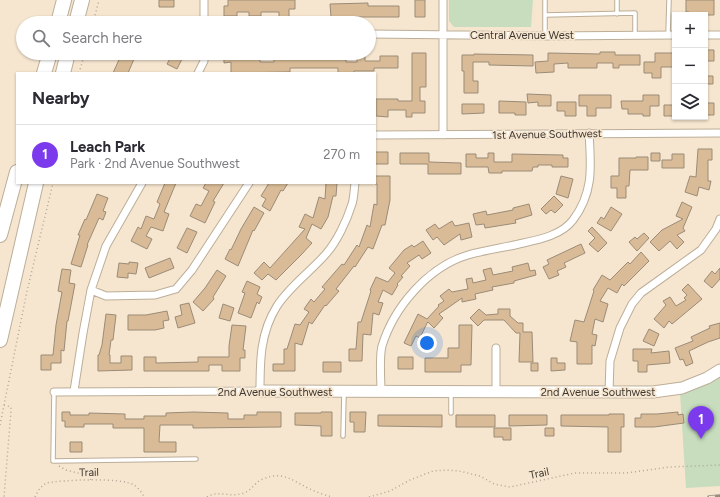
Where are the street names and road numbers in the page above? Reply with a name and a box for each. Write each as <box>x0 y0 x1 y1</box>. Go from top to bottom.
street label: Central Avenue West <box>470 29 574 42</box>
street label: 1st Avenue Southwest <box>492 127 602 142</box>
street label: 2nd Avenue Southwest <box>218 386 332 399</box>
street label: 2nd Avenue Southwest <box>541 386 655 399</box>
street label: Trail <box>528 465 550 482</box>
street label: Trail <box>79 466 99 479</box>

